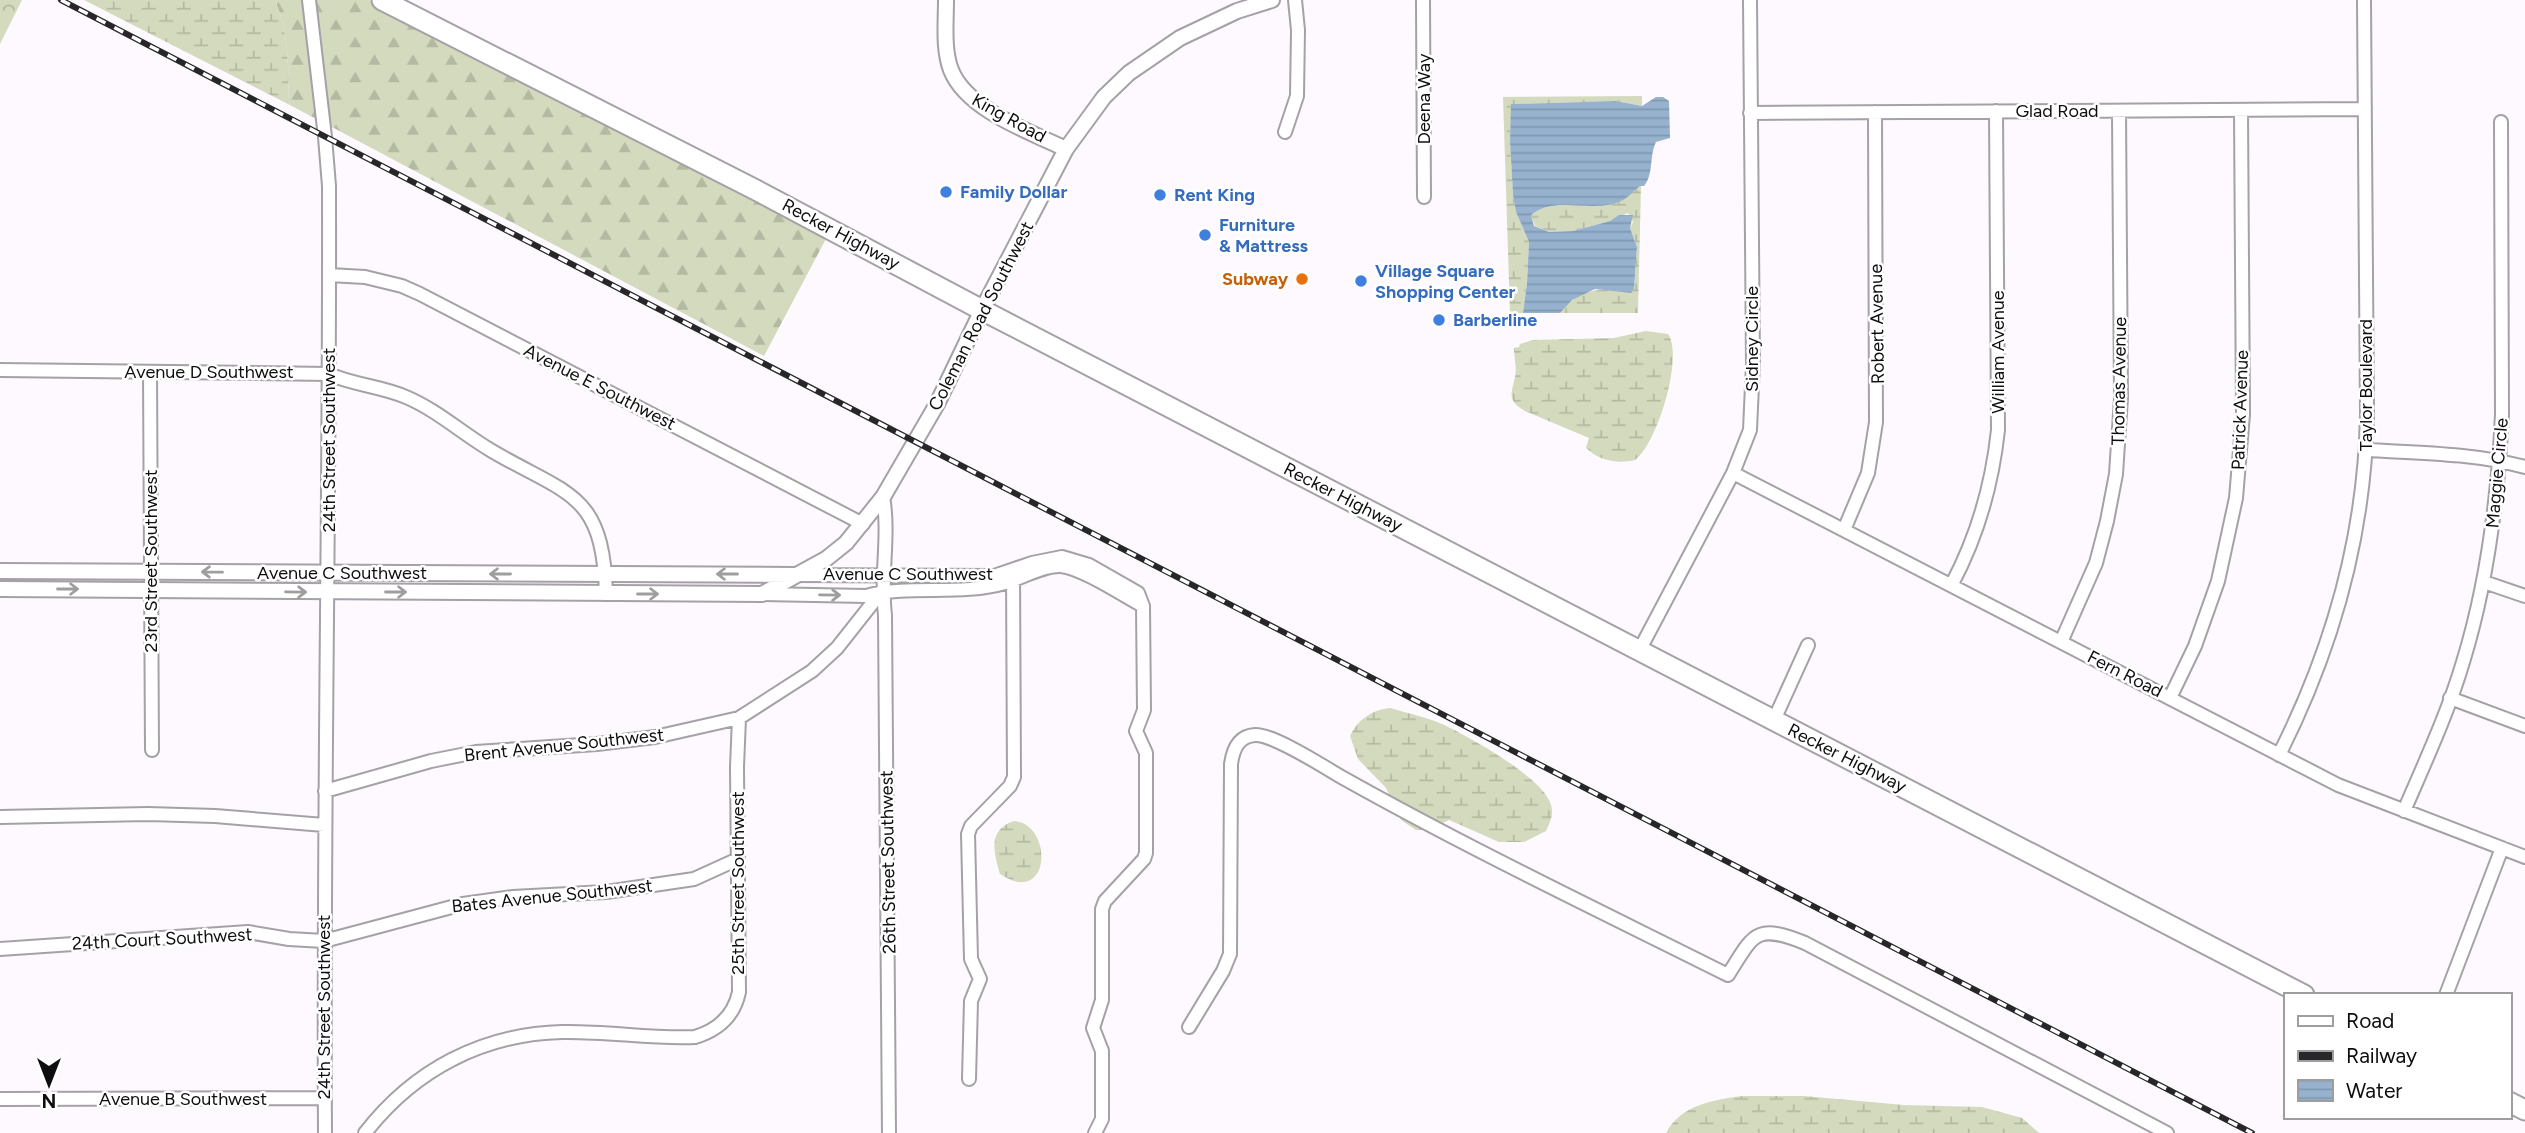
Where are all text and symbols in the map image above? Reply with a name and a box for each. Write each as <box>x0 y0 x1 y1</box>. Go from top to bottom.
street label: Deena Way <box>1413 53 1435 144</box>
street label: King Road <box>968 89 1050 147</box>
street label: Glad Road <box>2015 100 2099 122</box>
place label: Family Dollar <box>960 181 1067 203</box>
marker: Family Dollar <box>938 184 954 200</box>
place label: Rent King <box>1174 184 1255 206</box>
marker: Rent King <box>1152 187 1168 203</box>
street label: Recker Highway <box>778 194 904 275</box>
place label: Furniture & Mattress <box>1219 214 1309 257</box>
street label: Coleman Road Southwest <box>924 218 1038 414</box>
marker: Furniture & Mattress <box>1197 227 1213 243</box>
place label: Village Square Shopping Center <box>1375 260 1516 303</box>
street label: Robert Avenue <box>1865 264 1889 384</box>
place label: Subway <box>1222 268 1289 290</box>
marker: Subway <box>1294 271 1310 287</box>
marker: Village Square Shopping Center <box>1353 273 1369 289</box>
street label: Sidney Circle <box>1741 286 1763 392</box>
street label: William Avenue <box>1987 290 2009 414</box>
place label: Barberline <box>1453 309 1537 331</box>
marker: Barberline <box>1431 312 1447 328</box>
street label: Thomas Avenue <box>2107 316 2131 445</box>
street label: Taylor Boulevard <box>2355 319 2377 451</box>
street label: Avenue E Southwest <box>520 339 680 435</box>
street label: 24th Street Southwest <box>318 348 340 532</box>
street label: Patrick Avenue <box>2227 349 2253 470</box>
street label: Avenue D Southwest <box>124 361 294 383</box>
street label: Maggie Circle <box>2481 417 2513 529</box>
street label: Recker Highway <box>1280 458 1407 537</box>
street label: 23rd Street Southwest <box>140 469 162 652</box>
street label: Avenue C Southwest <box>257 562 427 584</box>
street label: Avenue C Southwest <box>823 563 993 585</box>
one-way arrow <box>200 565 223 579</box>
one-way arrow <box>489 567 512 581</box>
one-way arrow <box>716 568 739 581</box>
one-way arrow <box>56 582 79 596</box>
one-way arrow <box>284 585 307 599</box>
one-way arrow <box>384 585 407 599</box>
one-way arrow <box>636 587 659 601</box>
one-way arrow <box>818 588 841 602</box>
street label: Fern Road <box>2084 646 2166 702</box>
street label: Recker Highway <box>1784 719 1911 798</box>
street label: Brent Avenue Southwest <box>463 724 665 766</box>
street label: 26th Street Southwest <box>875 770 901 954</box>
street label: 25th Street Southwest <box>727 791 749 975</box>
street label: Bates Avenue Southwest <box>450 874 654 918</box>
street label: 24th Street Southwest <box>313 915 335 1099</box>
street label: 24th Court Southwest <box>71 923 253 955</box>
legend <box>2284 993 2511 1119</box>
text: Road <box>2346 1008 2394 1033</box>
text: Railway <box>2346 1043 2417 1068</box>
north arrow <box>14 1049 84 1119</box>
text: Water <box>2346 1078 2402 1103</box>
street label: Avenue B Southwest <box>99 1088 267 1110</box>
text: N <box>42 1089 56 1112</box>

